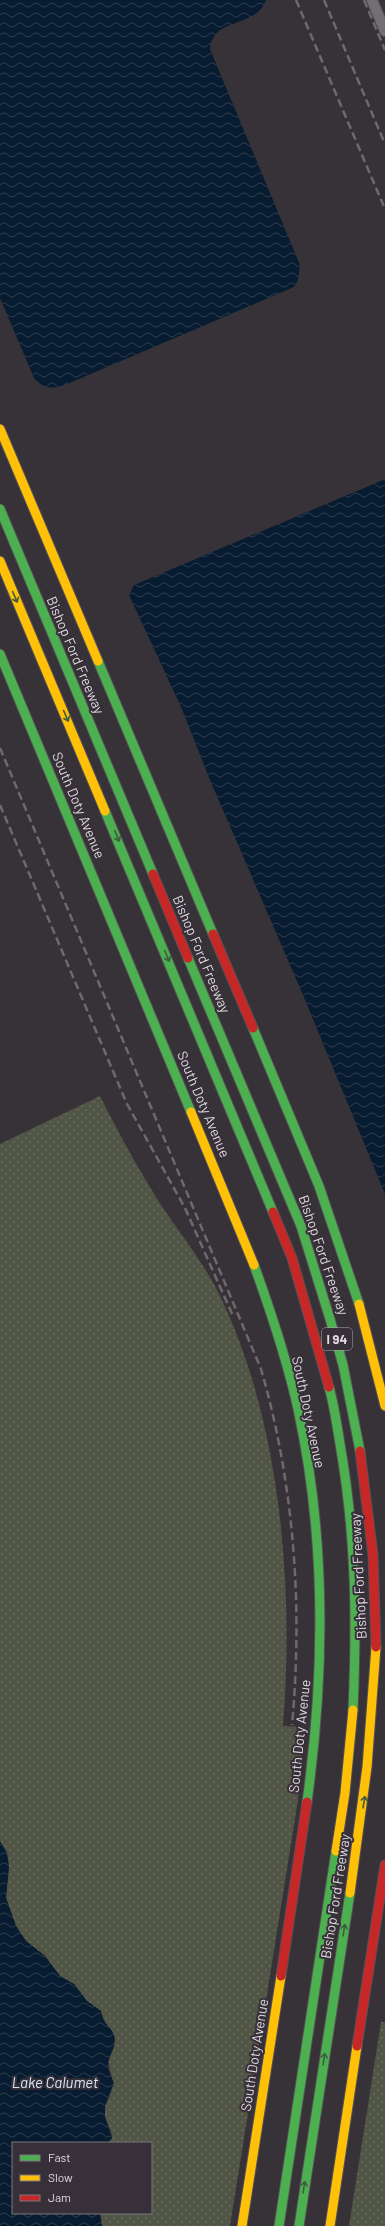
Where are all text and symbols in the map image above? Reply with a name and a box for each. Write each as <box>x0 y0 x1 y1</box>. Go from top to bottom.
one-way arrow <box>12 590 19 602</box>
street label: Bishop Ford Freeway <box>44 594 109 717</box>
one-way arrow <box>63 710 70 722</box>
street label: South Doty Avenue <box>49 749 109 861</box>
one-way arrow <box>113 829 121 841</box>
street label: Bishop Ford Freeway <box>170 893 235 1016</box>
one-way arrow <box>164 949 171 961</box>
street label: South Doty Avenue <box>174 1048 234 1160</box>
street label: Bishop Ford Freeway <box>295 1193 353 1318</box>
road number: I 94 <box>322 1328 352 1350</box>
street label: South Doty Avenue <box>289 1355 329 1469</box>
street label: Bishop Ford Freeway <box>346 1512 370 1639</box>
street label: South Doty Avenue <box>285 1679 313 1793</box>
one-way arrow <box>360 1796 368 1809</box>
street label: Bishop Ford Freeway <box>317 1832 353 1960</box>
one-way arrow <box>340 1924 348 1937</box>
street label: South Doty Avenue <box>237 1997 271 2113</box>
one-way arrow <box>320 2053 328 2066</box>
water label: Lake Calumet <box>12 2073 99 2091</box>
legend <box>12 2142 152 2214</box>
text: Fast <box>48 2150 71 2164</box>
text: Slow <box>48 2170 73 2184</box>
one-way arrow <box>301 2181 309 2194</box>
text: Jam <box>48 2190 71 2204</box>

